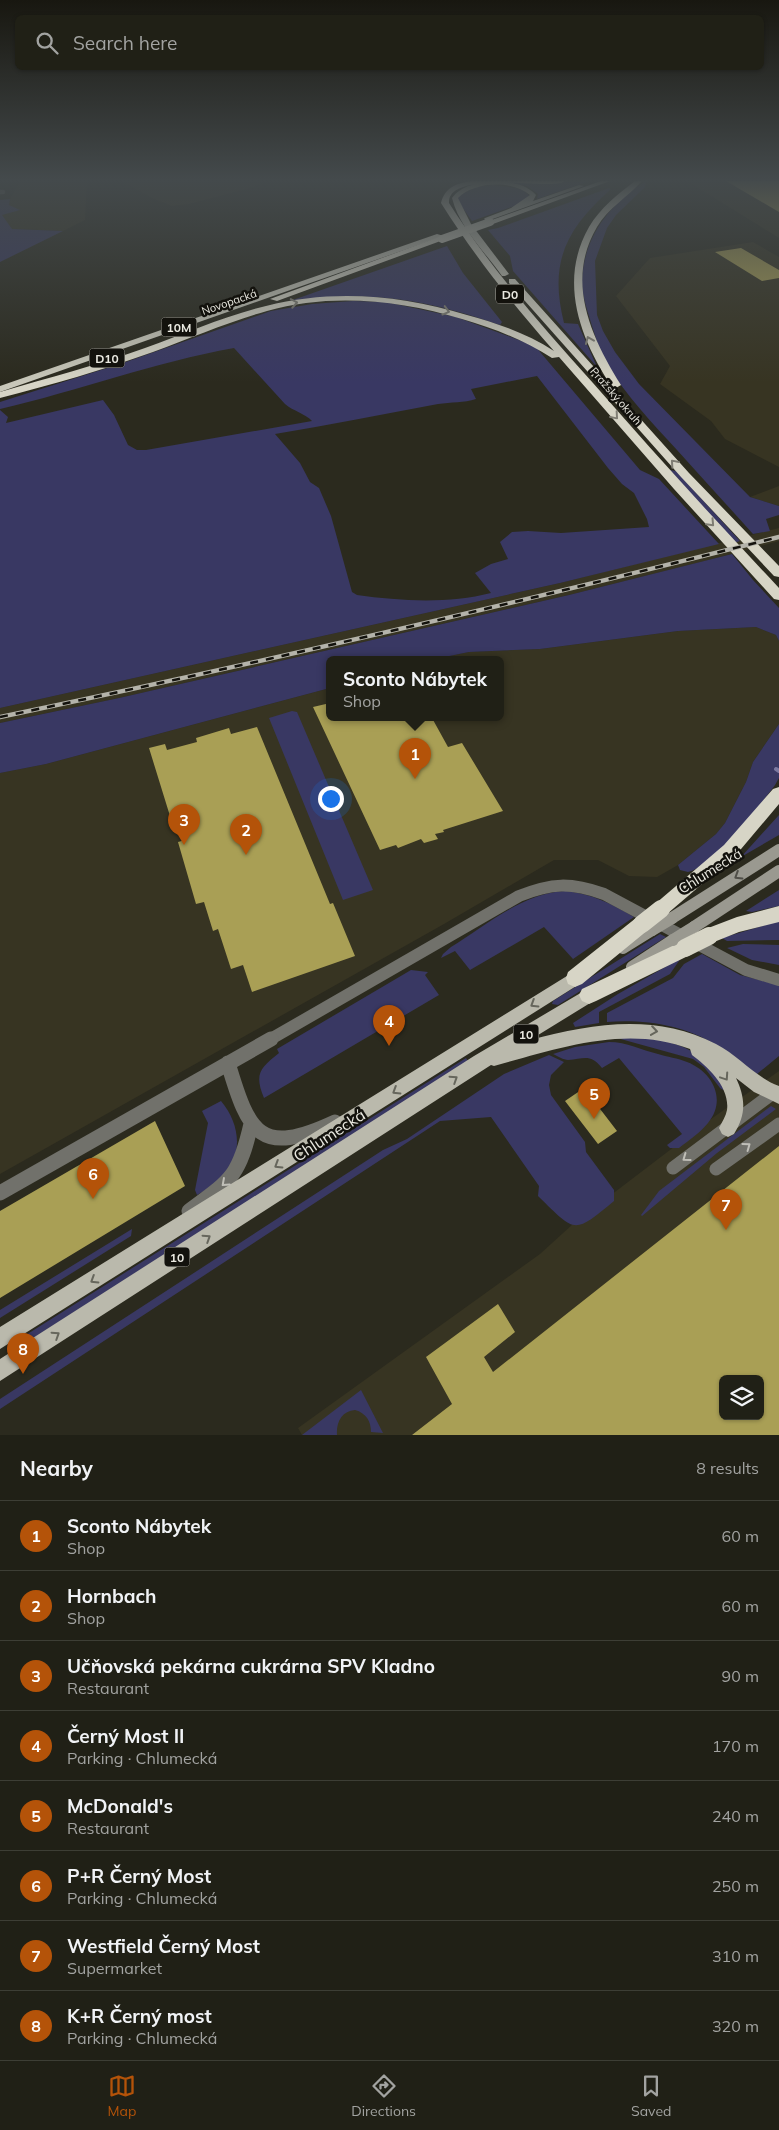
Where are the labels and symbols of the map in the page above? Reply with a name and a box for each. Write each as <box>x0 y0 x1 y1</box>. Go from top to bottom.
road number: D0 <box>496 284 524 304</box>
street label: Novopacká <box>200 286 258 318</box>
one-way arrow <box>289 298 298 308</box>
one-way arrow <box>441 306 449 316</box>
road number: 10M <box>162 318 196 337</box>
one-way arrow <box>585 336 596 345</box>
road number: D10 <box>90 348 124 368</box>
street label: Pražský okruh <box>587 364 645 428</box>
one-way arrow <box>609 410 618 419</box>
one-way arrow <box>671 459 680 468</box>
one-way arrow <box>705 518 714 527</box>
pin: 1 <box>399 738 431 779</box>
your location <box>318 786 344 812</box>
pin: 3 <box>168 804 200 845</box>
pin: 2 <box>230 814 262 855</box>
street label: Chlumecká <box>675 844 745 898</box>
one-way arrow <box>734 870 743 879</box>
one-way arrow <box>530 998 539 1007</box>
pin: 4 <box>373 1005 405 1046</box>
road number: 10 <box>514 1024 538 1044</box>
one-way arrow <box>650 1025 658 1036</box>
one-way arrow <box>719 1072 728 1081</box>
one-way arrow <box>448 1076 457 1085</box>
pin: 5 <box>578 1078 610 1119</box>
one-way arrow <box>392 1084 401 1094</box>
street label: Chlumecká <box>289 1104 369 1166</box>
one-way arrow <box>741 1144 750 1152</box>
one-way arrow <box>682 1152 692 1161</box>
pin: 6 <box>77 1158 109 1199</box>
one-way arrow <box>274 1159 283 1168</box>
one-way arrow <box>221 1177 230 1186</box>
pin: 7 <box>710 1189 742 1230</box>
one-way arrow <box>202 1234 211 1244</box>
road number: 10 <box>164 1248 190 1266</box>
one-way arrow <box>90 1274 99 1284</box>
one-way arrow <box>50 1332 59 1341</box>
pin: 8 <box>7 1333 39 1374</box>

